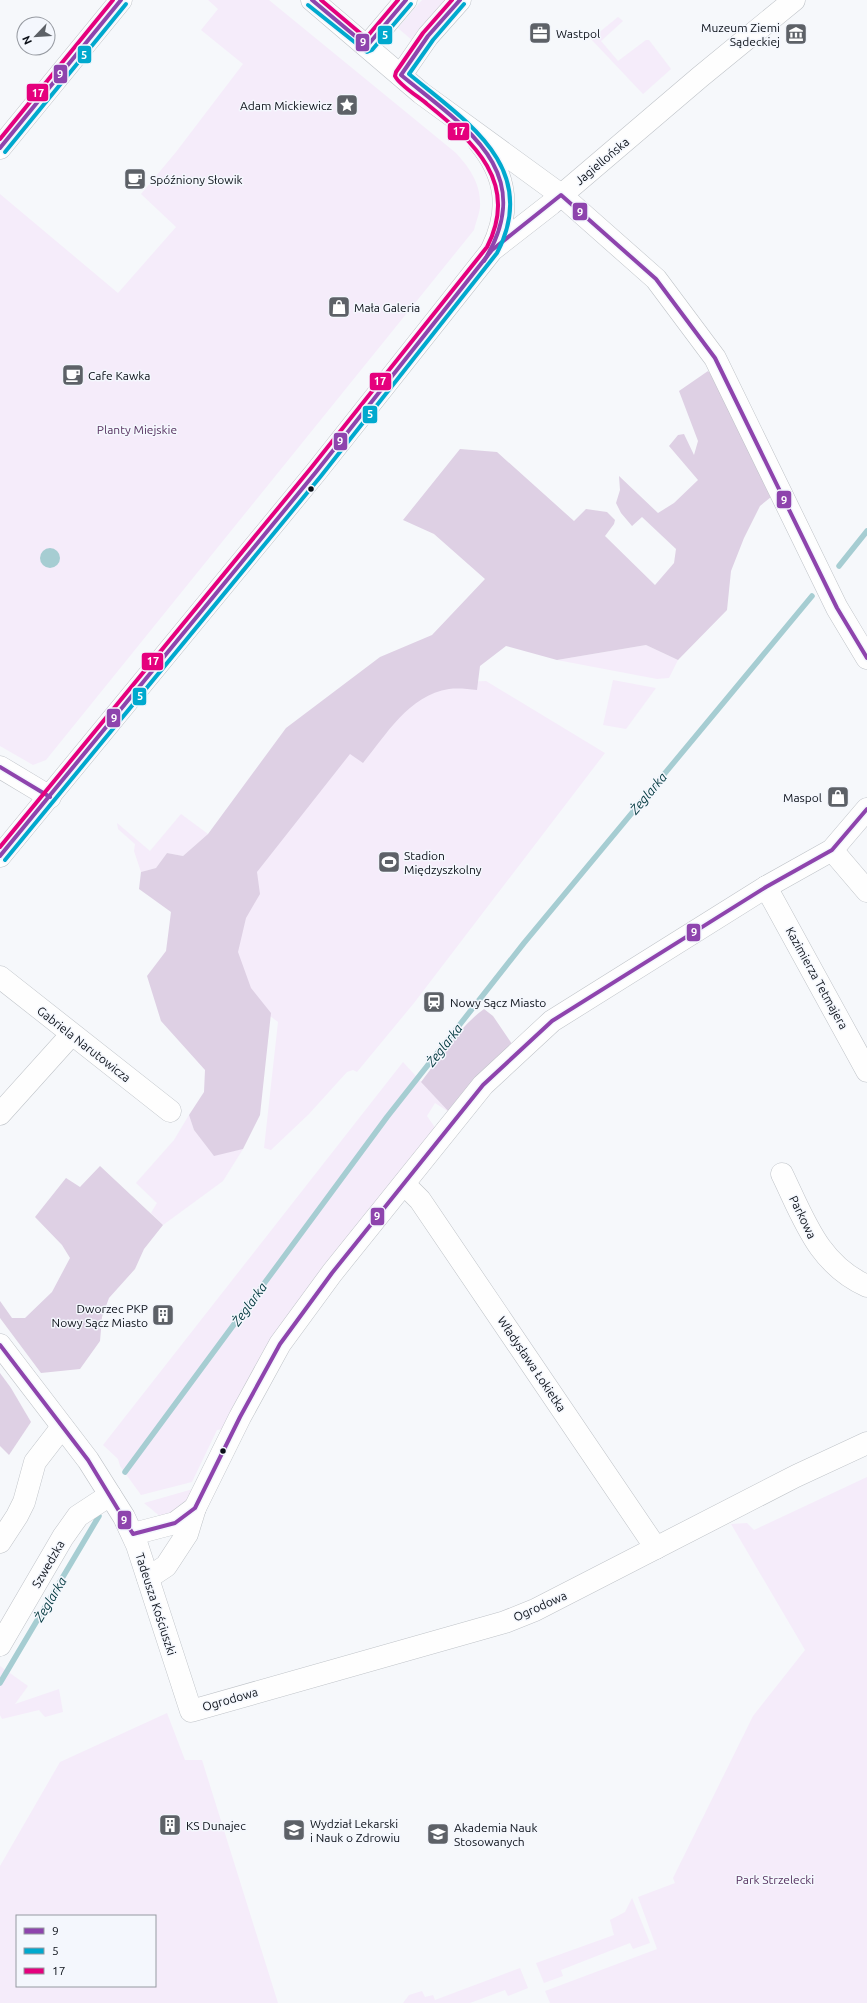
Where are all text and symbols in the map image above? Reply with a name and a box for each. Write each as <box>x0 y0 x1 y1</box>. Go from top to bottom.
north arrow <box>16 16 56 56</box>
office icon: Wastpol <box>527 20 553 46</box>
place label: Muzeum Ziemi Sądeckiej <box>701 21 780 48</box>
museum icon: Muzeum Ziemi Sądeckiej <box>783 21 809 47</box>
line badge: 5 <box>377 25 393 45</box>
place label: Wastpol <box>556 27 600 40</box>
text: 5 <box>382 29 388 41</box>
line badge: 9 <box>355 33 370 52</box>
text: N <box>20 34 34 46</box>
text: 9 <box>360 36 366 48</box>
line badge: 5 <box>77 45 92 64</box>
text: 5 <box>81 49 87 61</box>
line badge: 9 <box>53 64 68 84</box>
text: 9 <box>57 68 63 80</box>
line badge: 17 <box>26 83 49 102</box>
text: 17 <box>32 87 44 99</box>
place icon: Adam Mickiewicz <box>334 92 360 118</box>
place label: Adam Mickiewicz <box>240 99 332 112</box>
line badge: 17 <box>447 122 470 141</box>
text: 17 <box>453 125 465 137</box>
street label: Jagiellońska <box>573 135 631 187</box>
cafe icon: Spóźniony Słowik <box>122 166 148 192</box>
place label: Spóźniony Słowik <box>150 173 243 186</box>
line badge: 9 <box>572 202 588 221</box>
text: 9 <box>577 206 583 218</box>
shop icon: Mała Galeria <box>326 294 352 320</box>
place label: Mała Galeria <box>354 301 420 314</box>
cafe icon: Cafe Kawka <box>60 362 86 388</box>
place label: Cafe Kawka <box>88 369 150 382</box>
line badge: 17 <box>369 372 392 391</box>
text: 17 <box>374 375 386 387</box>
line badge: 5 <box>362 405 378 424</box>
text: 5 <box>367 408 373 420</box>
park label: Planty Miejskie <box>97 423 177 436</box>
line badge: 9 <box>333 432 348 451</box>
text: 9 <box>337 435 343 447</box>
unlabelled marker <box>306 484 316 494</box>
line badge: 9 <box>776 490 792 509</box>
text: 9 <box>781 494 787 506</box>
line badge: 17 <box>141 652 164 671</box>
text: 17 <box>147 655 159 667</box>
line badge: 5 <box>132 687 147 706</box>
text: 5 <box>137 690 143 702</box>
line badge: 9 <box>106 708 121 728</box>
text: 9 <box>111 712 117 724</box>
water label: Żeglarka <box>625 769 669 817</box>
shop icon: Maspol <box>825 784 851 810</box>
place label: Maspol <box>783 791 822 804</box>
sports icon: Stadion Międzyszkolny <box>376 849 402 875</box>
place label: Stadion Międzyszkolny <box>404 849 482 876</box>
line badge: 9 <box>686 923 701 942</box>
street label: Kazimierza Tetmajera <box>783 925 851 1031</box>
text: 9 <box>691 926 697 938</box>
station icon: Nowy Sącz Miasto <box>421 989 447 1015</box>
place label: Nowy Sącz Miasto <box>450 996 546 1009</box>
street label: Gabriela Narutowicza <box>35 1004 133 1084</box>
water label: Żeglarka <box>422 1021 465 1070</box>
street label: Parkowa <box>787 1193 819 1241</box>
line badge: 9 <box>370 1207 385 1226</box>
text: 9 <box>374 1210 380 1222</box>
water label: Żeglarka <box>227 1279 269 1329</box>
place label: Dworzec PKP Nowy Sącz Miasto <box>52 1302 148 1329</box>
building icon: Dworzec PKP Nowy Sącz Miasto <box>150 1302 176 1328</box>
street label: Władysława Łokietka <box>495 1314 569 1414</box>
unlabelled marker <box>218 1446 228 1456</box>
line badge: 9 <box>117 1510 132 1530</box>
text: 9 <box>121 1514 127 1526</box>
street label: Szwedzka <box>29 1538 67 1590</box>
street label: Tadeusza Kościuszki <box>133 1551 179 1657</box>
water label: Żeglarka <box>30 1574 69 1625</box>
street label: Ogrodowa <box>511 1588 569 1624</box>
street label: Ogrodowa <box>201 1685 259 1713</box>
building icon: KS Dunajec <box>157 1812 183 1838</box>
school or university icon: Wydział Lekarski i Nauk o Zdrowiu <box>281 1817 307 1843</box>
place label: Wydział Lekarski i Nauk o Zdrowiu <box>310 1817 400 1844</box>
place label: KS Dunajec <box>186 1819 246 1832</box>
school or university icon: Akademia Nauk Stosowanych <box>425 1821 451 1847</box>
place label: Akademia Nauk Stosowanych <box>454 1821 538 1848</box>
park label: Park Strzelecki <box>736 1873 814 1886</box>
legend <box>16 1915 156 1987</box>
text: 9 <box>52 1924 59 1937</box>
text: 5 <box>52 1944 59 1957</box>
text: 17 <box>52 1964 66 1977</box>

